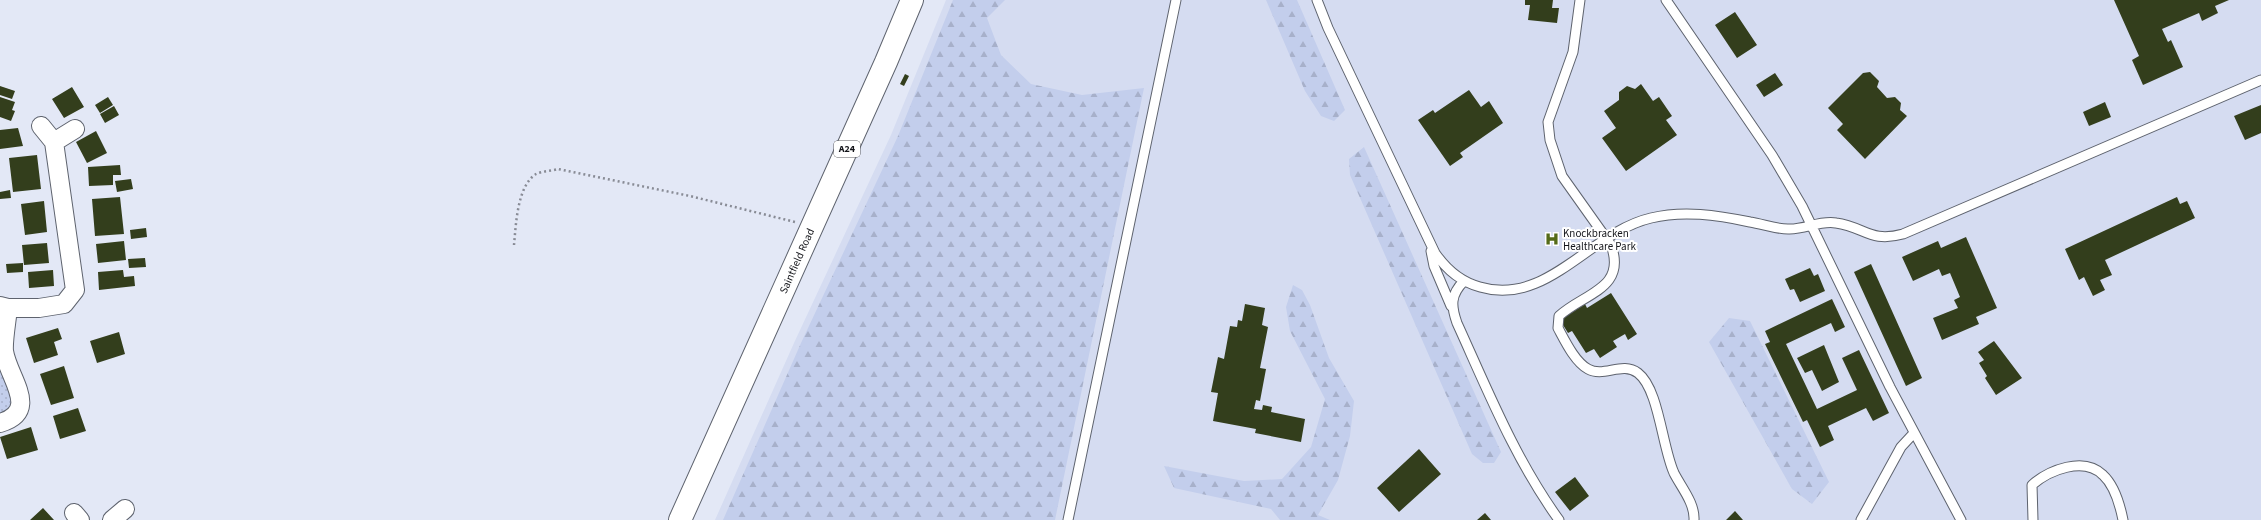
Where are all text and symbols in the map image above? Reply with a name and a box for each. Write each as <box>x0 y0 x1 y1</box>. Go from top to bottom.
road number: A24 <box>834 141 860 157</box>
street label: Saintfield Road <box>776 226 818 296</box>
place label: Knockbracken Healthcare Park <box>1563 226 1636 254</box>
hospital icon: Knockbracken Healthcare Park <box>1544 231 1560 247</box>

